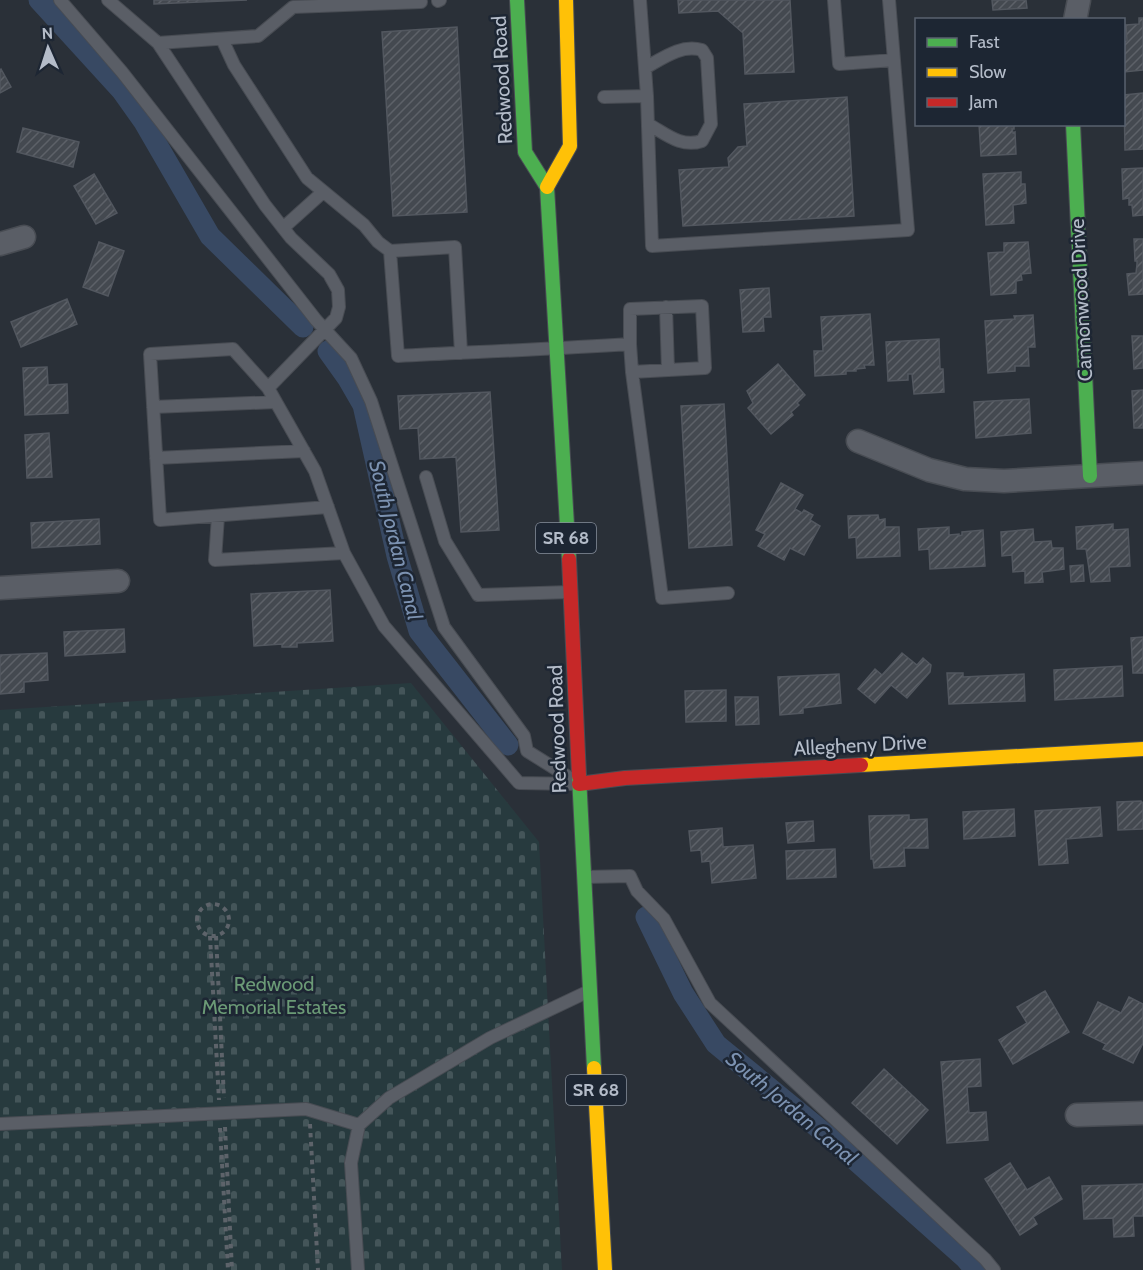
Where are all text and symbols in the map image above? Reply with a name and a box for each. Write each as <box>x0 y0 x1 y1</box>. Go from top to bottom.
street label: Redwood Road <box>487 15 517 145</box>
north arrow <box>18 18 78 78</box>
legend <box>915 18 1125 126</box>
text: N <box>41 24 53 43</box>
text: Fast <box>969 31 1000 53</box>
text: Slow <box>969 61 1006 83</box>
text: Jam <box>968 91 998 113</box>
street label: Cannonwood Drive <box>1065 218 1097 382</box>
water label: South Jordan Canal <box>364 458 428 623</box>
road number: SR 68 <box>536 523 596 553</box>
street label: Redwood Road <box>543 664 571 794</box>
street label: Allegheny Drive <box>793 730 927 760</box>
park label: Redwood Memorial Estates <box>202 972 346 1019</box>
water label: South Jordan Canal <box>721 1046 863 1170</box>
road number: SR 68 <box>566 1075 626 1105</box>

